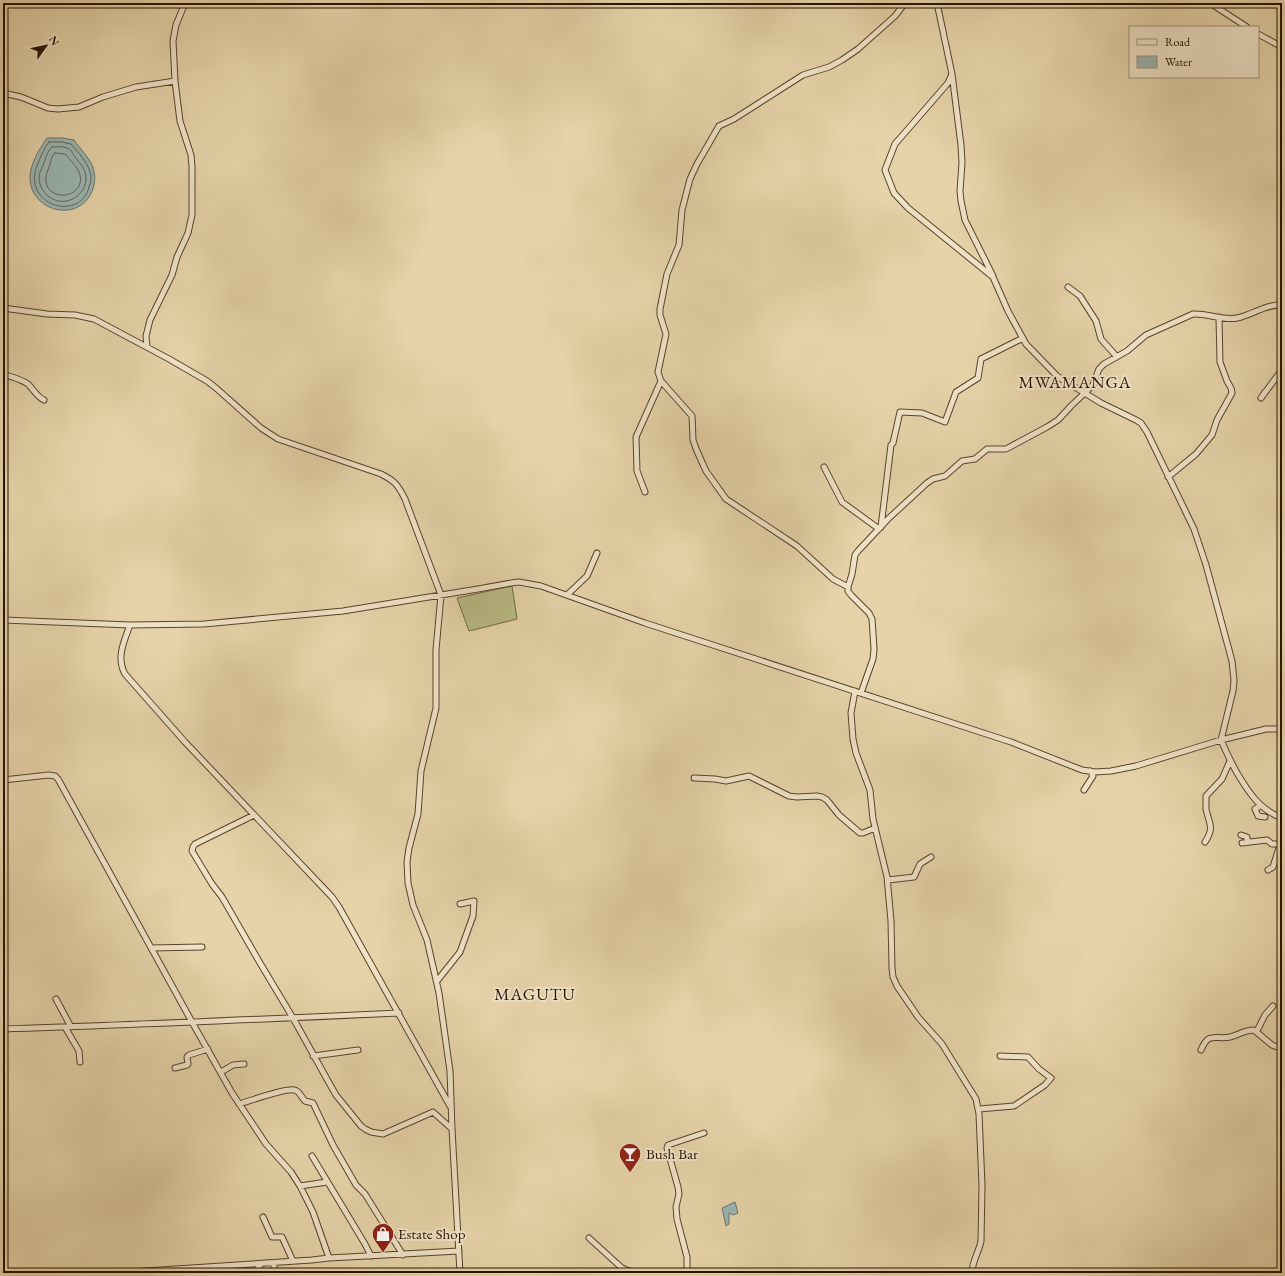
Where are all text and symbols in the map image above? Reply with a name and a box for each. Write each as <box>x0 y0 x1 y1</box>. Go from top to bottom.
north arrow <box>26 26 66 66</box>
legend <box>1129 26 1259 78</box>
text: N <box>46 33 63 48</box>
text: Road <box>1165 34 1191 50</box>
text: Water <box>1165 54 1192 70</box>
district label: MWAMANGA <box>1018 371 1132 393</box>
district label: MAGUTU <box>494 983 576 1005</box>
bar icon: Bush Bar <box>617 1141 643 1174</box>
place label: Bush Bar <box>646 1144 698 1163</box>
shop icon: Estate Shop <box>370 1221 396 1254</box>
place label: Estate Shop <box>398 1224 466 1243</box>

